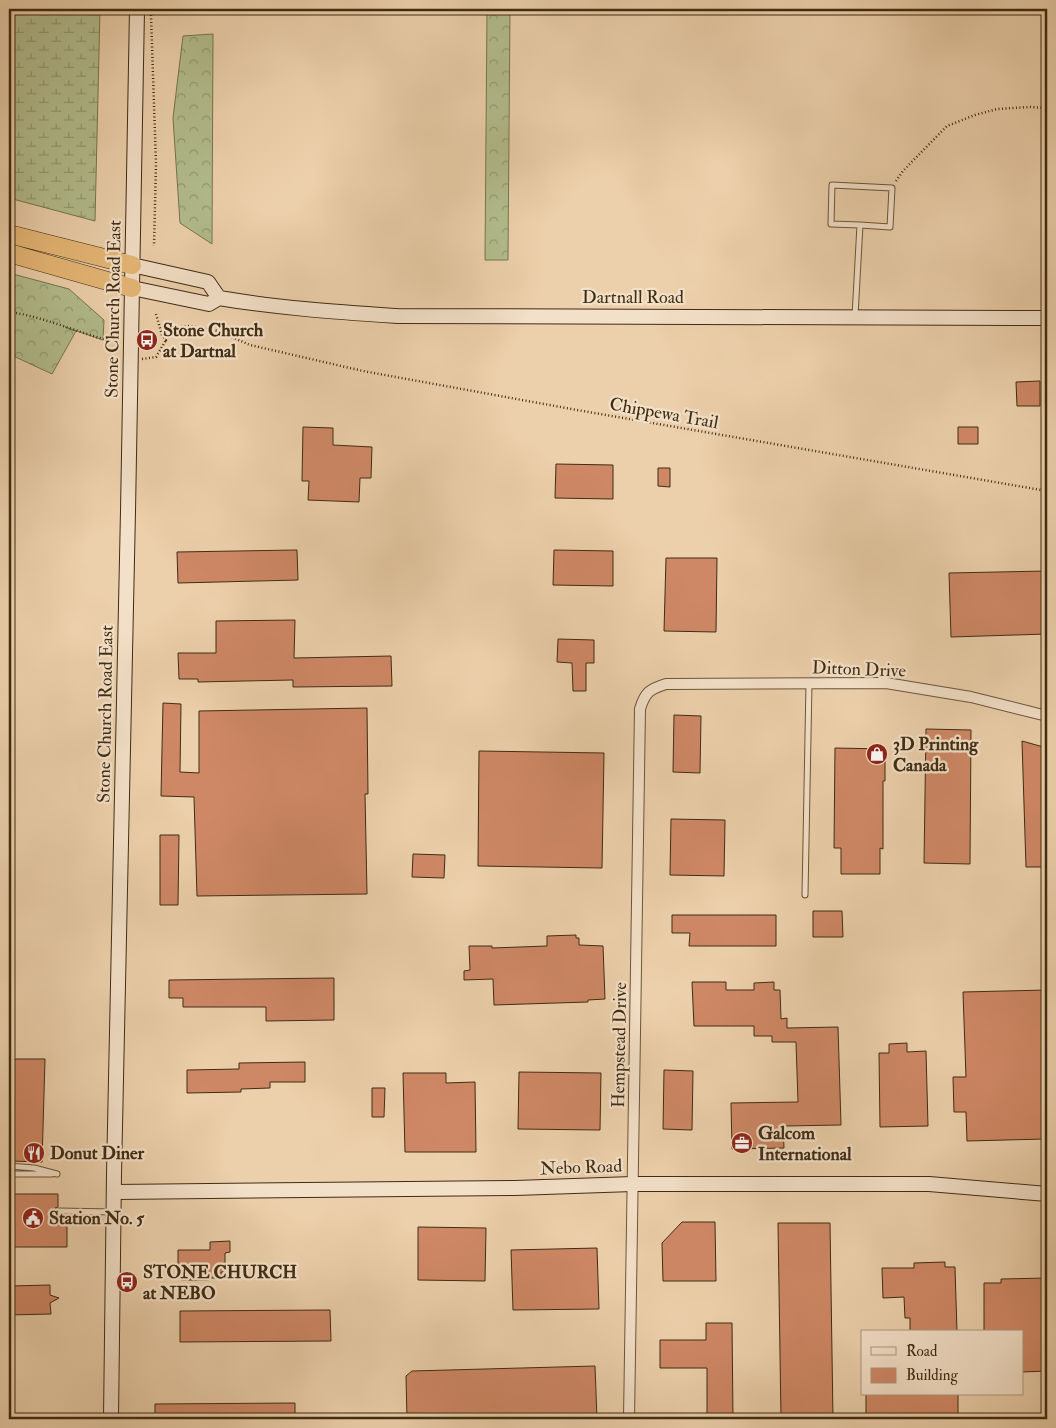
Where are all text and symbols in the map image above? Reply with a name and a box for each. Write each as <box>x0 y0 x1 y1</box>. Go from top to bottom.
street label: Stone Church Road East <box>100 220 127 398</box>
street label: Dartnall Road <box>582 286 684 309</box>
place label: Stone Church at Dartnal <box>163 319 264 363</box>
bus stop icon: Stone Church at Dartnal <box>135 328 159 352</box>
street label: Chippewa Trail <box>608 393 721 434</box>
street label: Stone Church Road East <box>92 625 119 803</box>
street label: Ditton Drive <box>812 656 907 683</box>
place label: 3D Printing Canada <box>893 733 979 777</box>
shop icon: 3D Printing Canada <box>865 742 889 766</box>
street label: Hempstead Drive <box>607 981 632 1108</box>
place label: Galcom International <box>758 1122 852 1166</box>
office icon: Galcom International <box>730 1131 754 1155</box>
restaurant icon: Donut Diner <box>22 1141 46 1165</box>
place label: Donut Diner <box>50 1142 145 1165</box>
street label: Nebo Road <box>540 1155 623 1180</box>
public building icon: Station No. 5 <box>21 1206 45 1230</box>
place label: Station No. 5 <box>49 1207 145 1230</box>
place label: STONE CHURCH at NEBO <box>143 1261 297 1305</box>
bus stop icon: STONE CHURCH at NEBO <box>115 1270 139 1294</box>
legend <box>861 1330 1024 1396</box>
text: Road <box>906 1342 938 1361</box>
text: Building <box>906 1366 958 1385</box>

